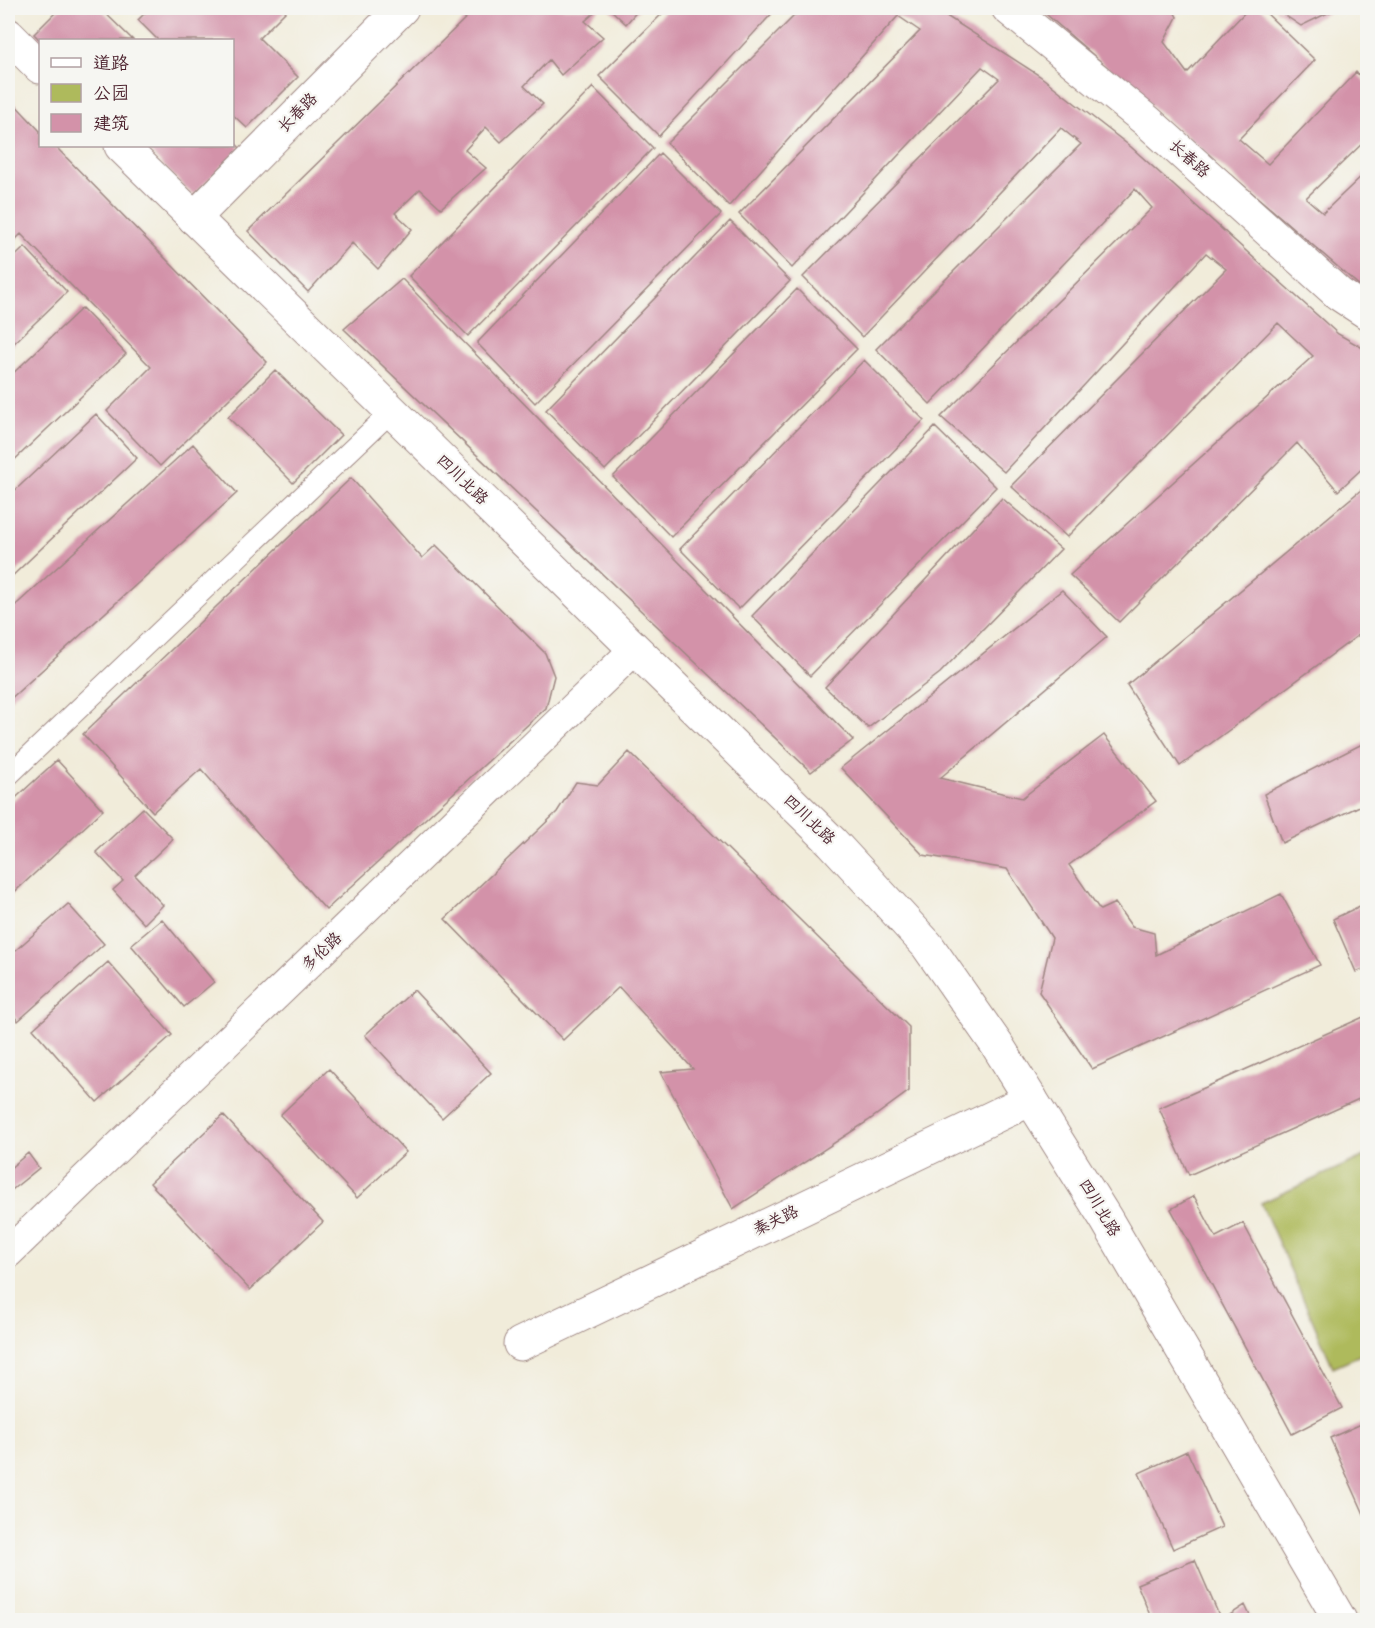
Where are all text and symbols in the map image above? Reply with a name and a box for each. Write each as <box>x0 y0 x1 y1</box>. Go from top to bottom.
legend <box>39 39 234 147</box>
text: 道路 <box>93 53 129 74</box>
text: 公园 <box>93 83 129 104</box>
street label: 长春路 <box>274 89 322 137</box>
text: 建筑 <box>93 113 129 134</box>
street label: 长春路 <box>1165 136 1213 182</box>
street label: 四川北路 <box>432 451 492 509</box>
street label: 四川北路 <box>779 791 839 849</box>
street label: 多伦路 <box>298 928 346 976</box>
street label: 四川北路 <box>1074 1176 1124 1240</box>
street label: 秦关路 <box>750 1202 802 1240</box>

